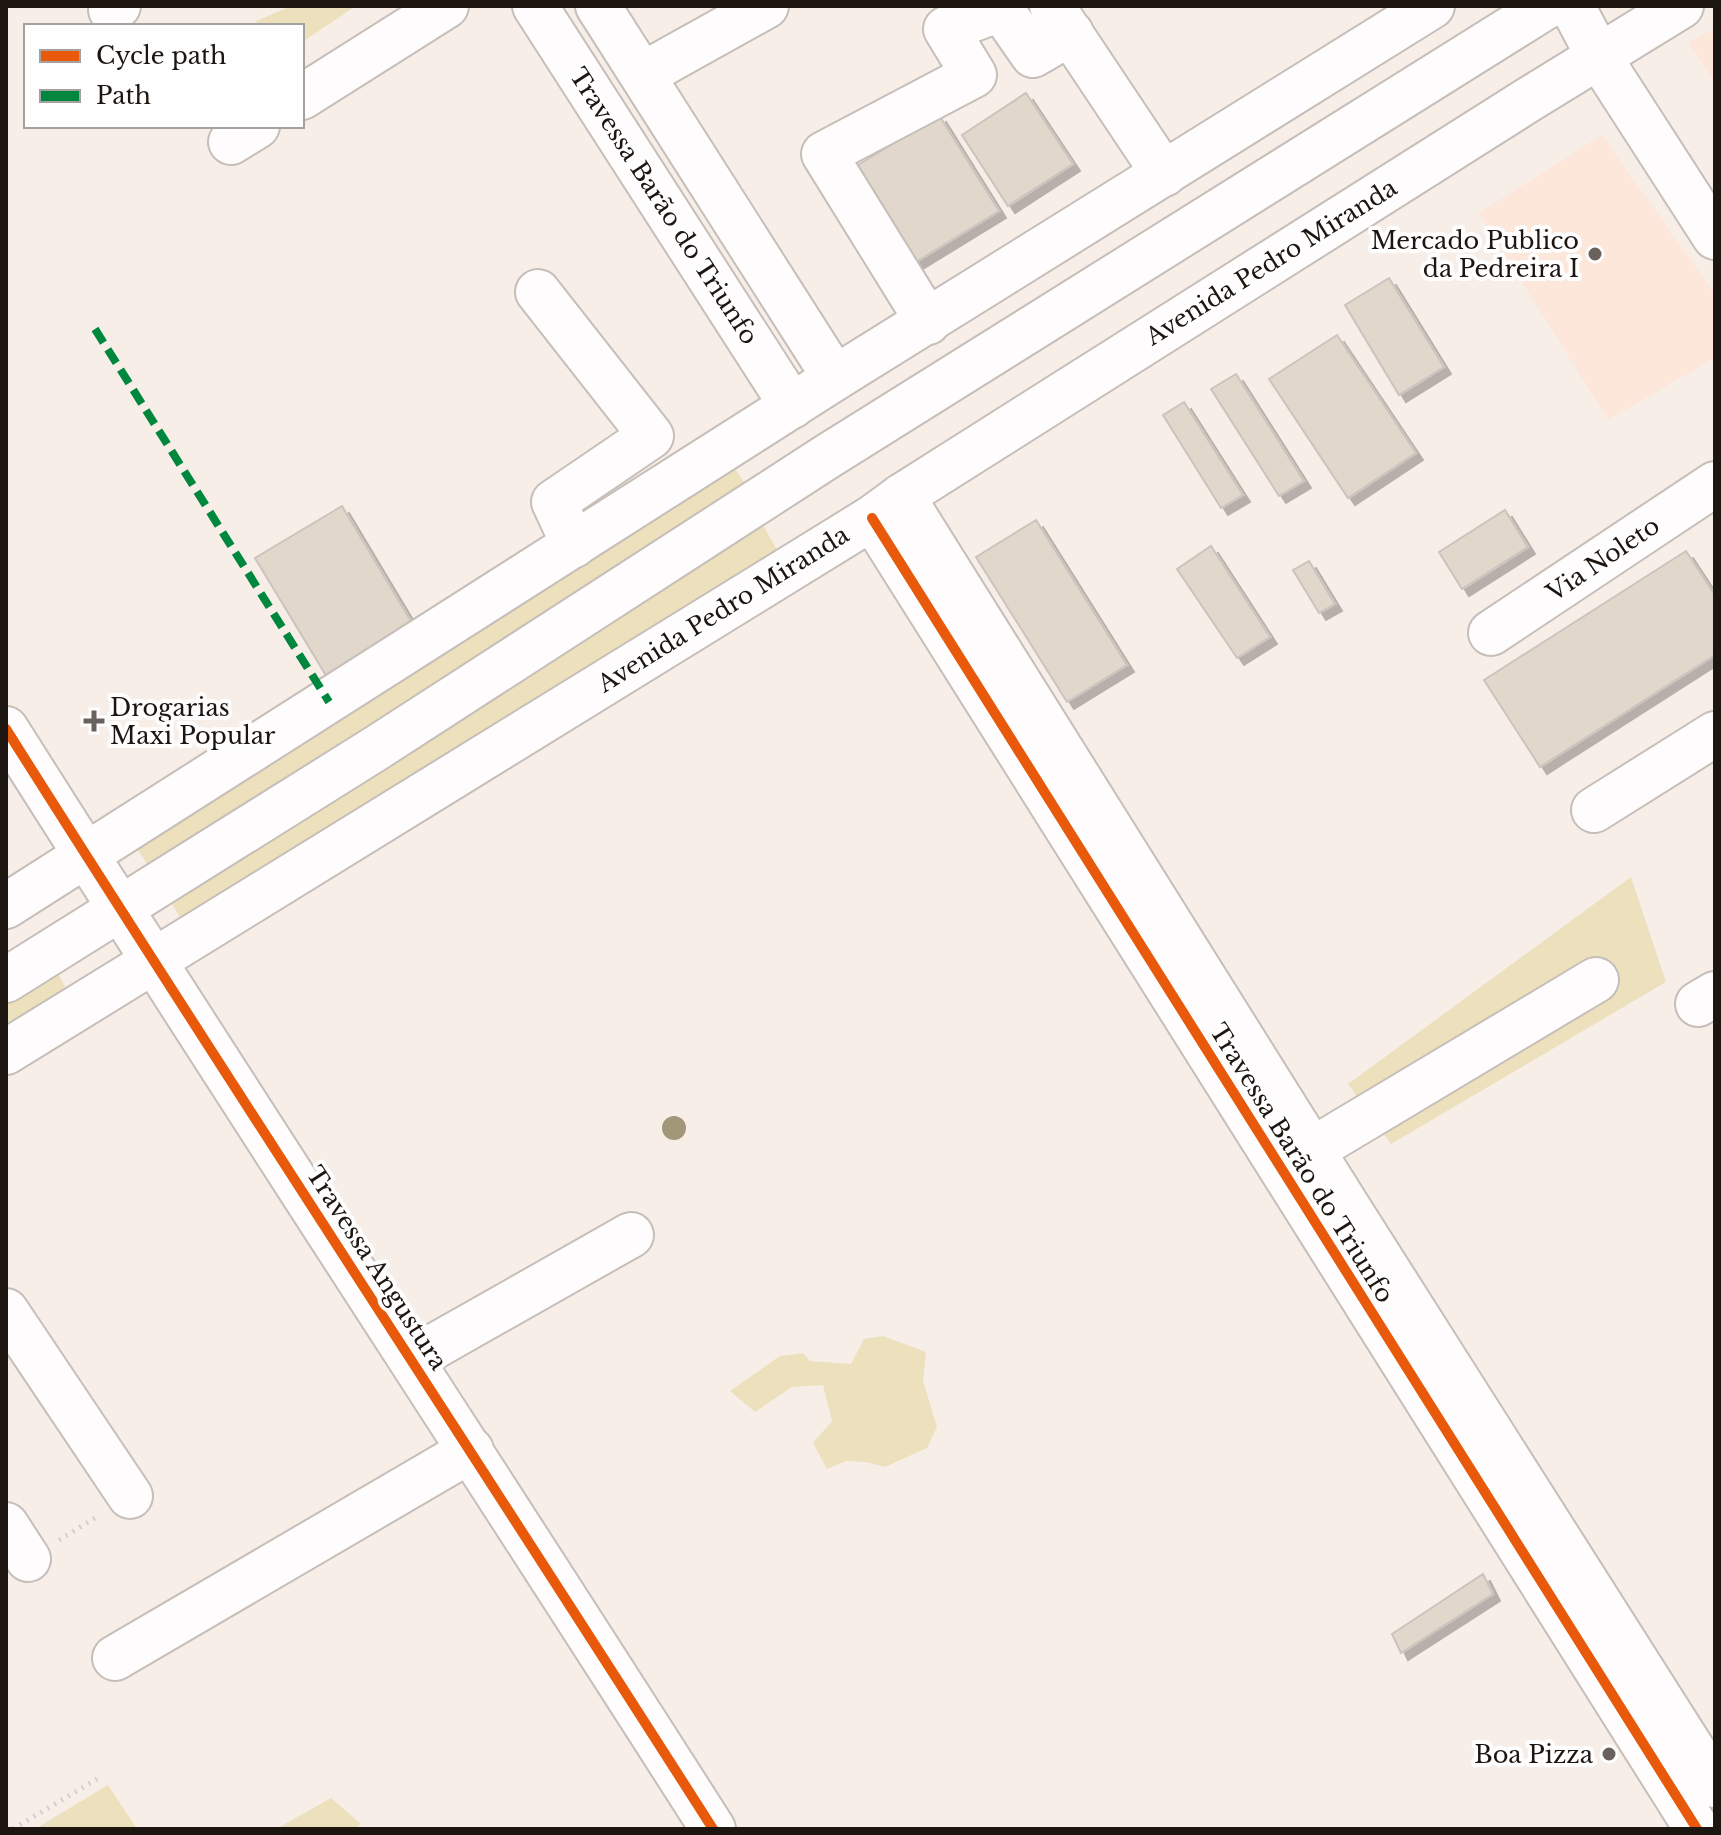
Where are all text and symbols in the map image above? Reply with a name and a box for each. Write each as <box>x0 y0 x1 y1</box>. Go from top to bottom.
legend <box>24 24 304 128</box>
text: Cycle path <box>96 41 227 70</box>
street label: Travessa Barão do Triunfo <box>564 62 764 350</box>
text: Path <box>96 81 151 110</box>
street label: Avenida Pedro Miranda <box>1139 172 1402 352</box>
place label: Mercado Publico da Pedreira I <box>1371 226 1579 283</box>
marker: Mercado Publico da Pedreira I <box>1586 245 1604 263</box>
street label: Via Noleto <box>1540 511 1665 608</box>
street label: Avenida Pedro Miranda <box>591 519 854 699</box>
place label: Drogarias Maxi Popular <box>110 693 276 750</box>
marker: Drogarias Maxi Popular <box>85 712 103 730</box>
street label: Travessa Barão do Triunfo <box>1204 1018 1400 1308</box>
street label: Travessa Angustura <box>300 1161 454 1376</box>
place label: Boa Pizza <box>1474 1740 1594 1769</box>
marker: Boa Pizza <box>1600 1745 1618 1763</box>

